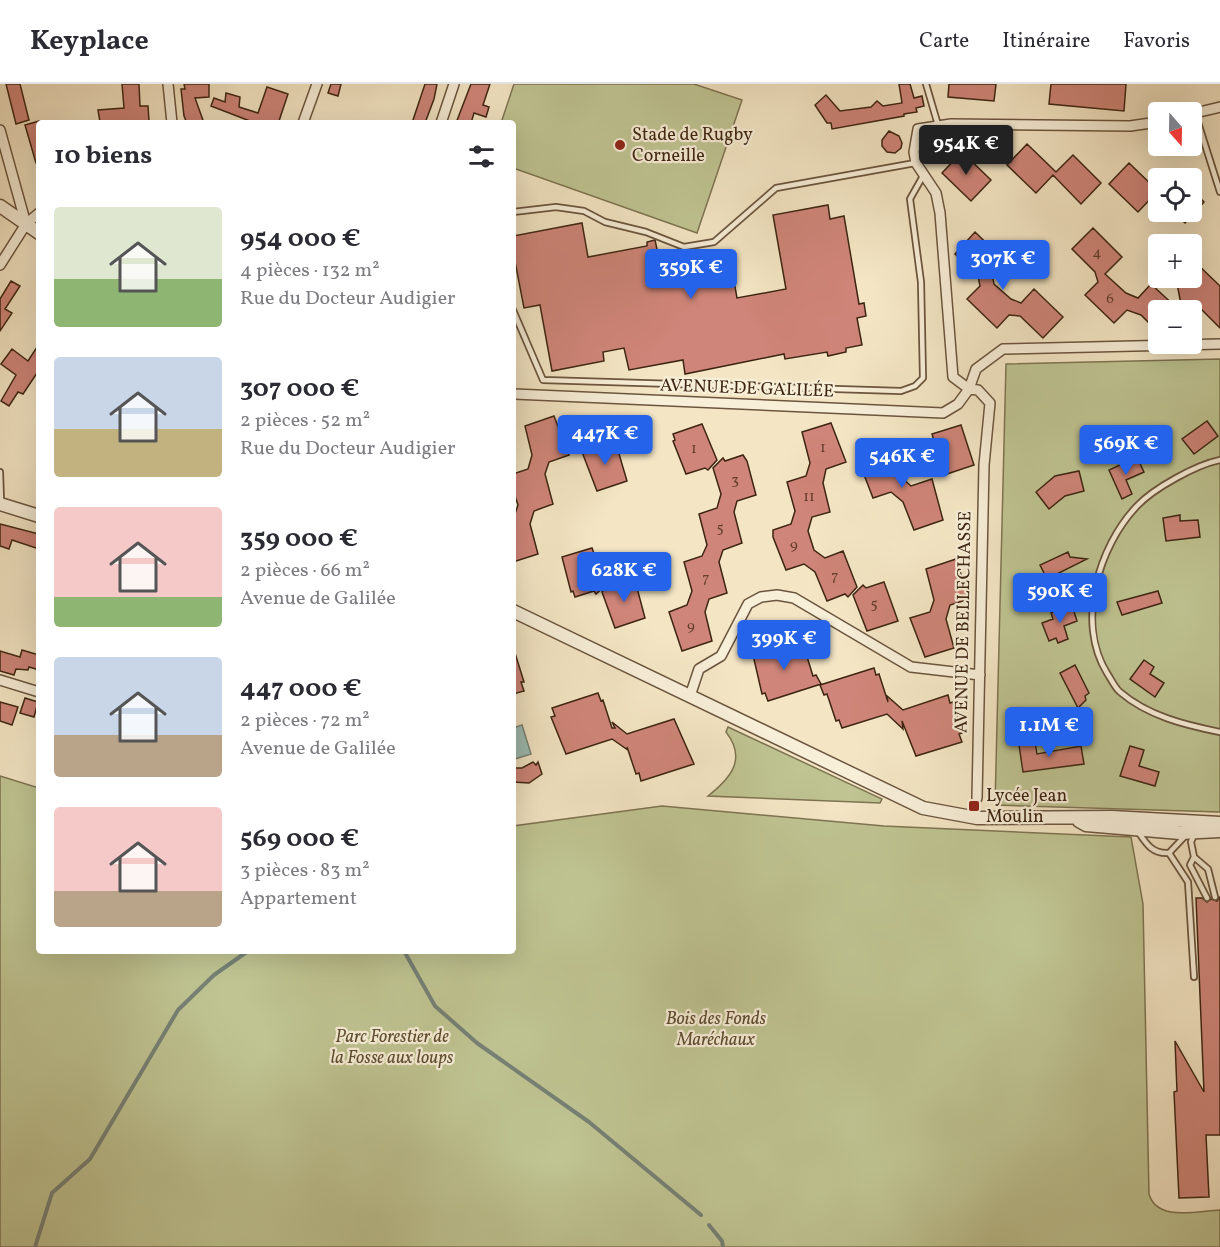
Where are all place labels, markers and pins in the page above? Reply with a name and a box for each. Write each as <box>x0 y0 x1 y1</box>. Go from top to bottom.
place label: Stade de Rugby Corneille <box>632 123 753 169</box>
pin: 954K € <box>917 125 1015 176</box>
marker: Stade de Rugby Corneille <box>613 138 627 152</box>
pin: 307K € <box>954 240 1052 291</box>
pin: 359K € <box>642 249 740 300</box>
pin: 447K € <box>556 415 654 466</box>
pin: 569K € <box>1077 425 1175 476</box>
pin: 546K € <box>853 438 951 489</box>
pin: 628K € <box>575 552 673 603</box>
pin: 590K € <box>1011 573 1109 624</box>
pin: 399K € <box>735 620 833 671</box>
pin: 1.1M € <box>1000 707 1098 758</box>
place label: Lycée Jean Moulin <box>986 784 1068 830</box>
marker: Lycée Jean Moulin <box>967 799 981 813</box>

